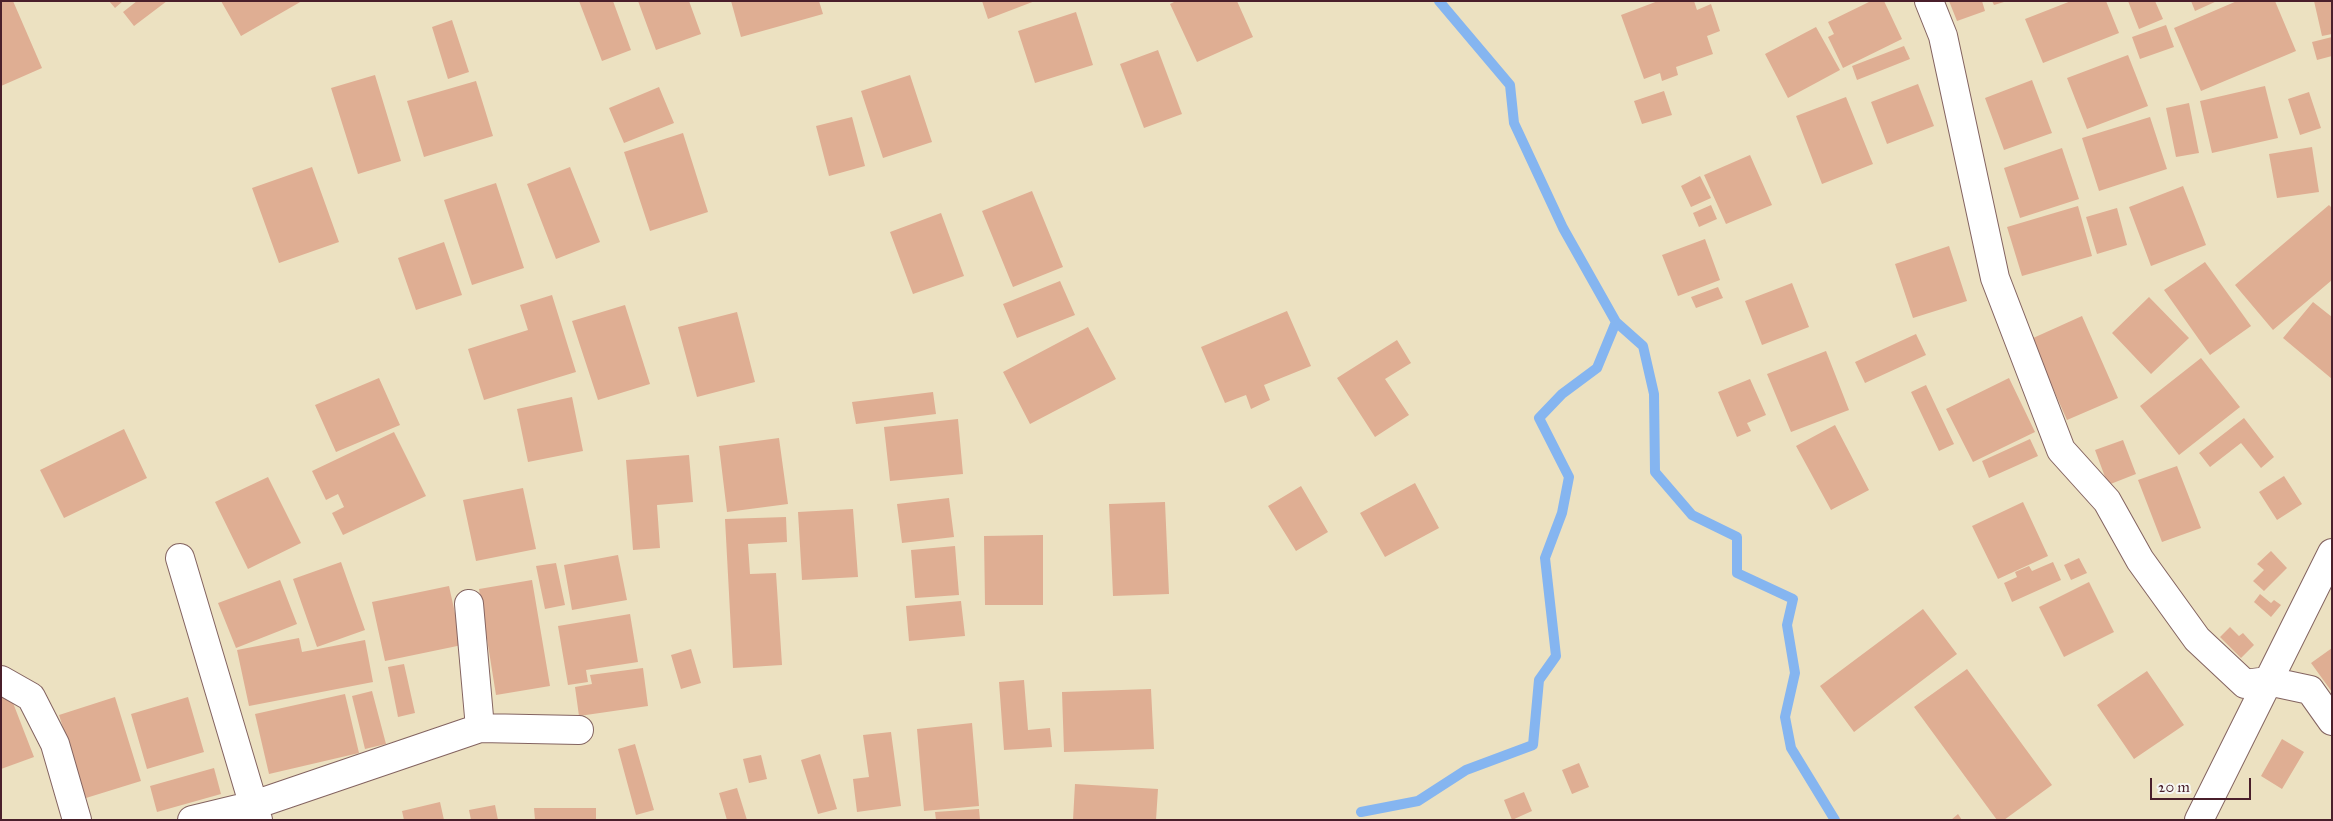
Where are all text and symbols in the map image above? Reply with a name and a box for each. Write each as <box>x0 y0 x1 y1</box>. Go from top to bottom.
scale bar <box>2153 768 2254 800</box>
text: 20 m <box>2158 778 2190 796</box>

